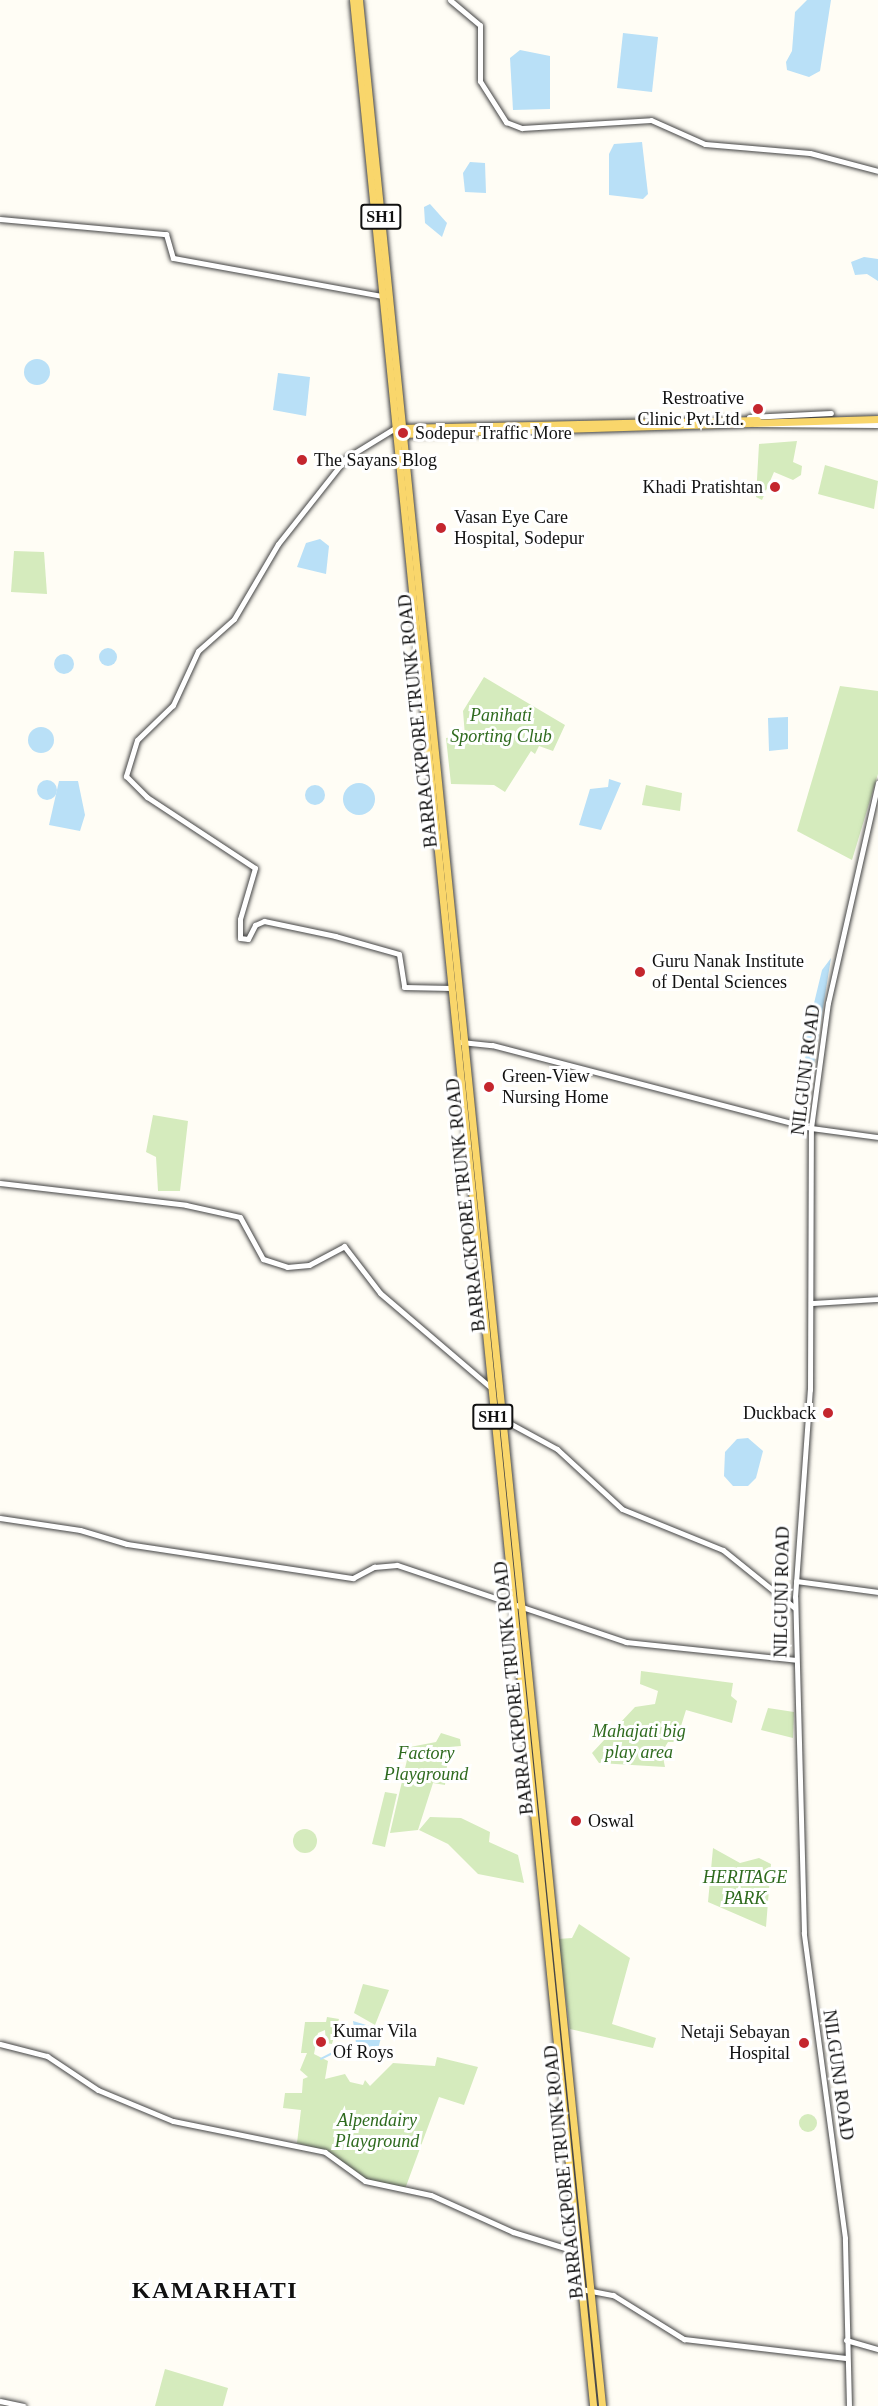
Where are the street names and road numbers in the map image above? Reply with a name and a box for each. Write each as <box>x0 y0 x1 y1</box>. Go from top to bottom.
road number: SH1 <box>360 204 402 230</box>
street label: BARRACKPORE TRUNK ROAD <box>394 593 442 849</box>
street label: NILGUNJ ROAD <box>787 1003 825 1137</box>
street label: BARRACKPORE TRUNK ROAD <box>442 1077 490 1333</box>
road number: SH1 <box>472 1404 514 1430</box>
street label: NILGUNJ ROAD <box>770 1526 794 1658</box>
street label: BARRACKPORE TRUNK ROAD <box>490 1560 538 1816</box>
street label: NILGUNJ ROAD <box>818 2008 858 2142</box>
street label: BARRACKPORE TRUNK ROAD <box>540 2044 588 2300</box>

